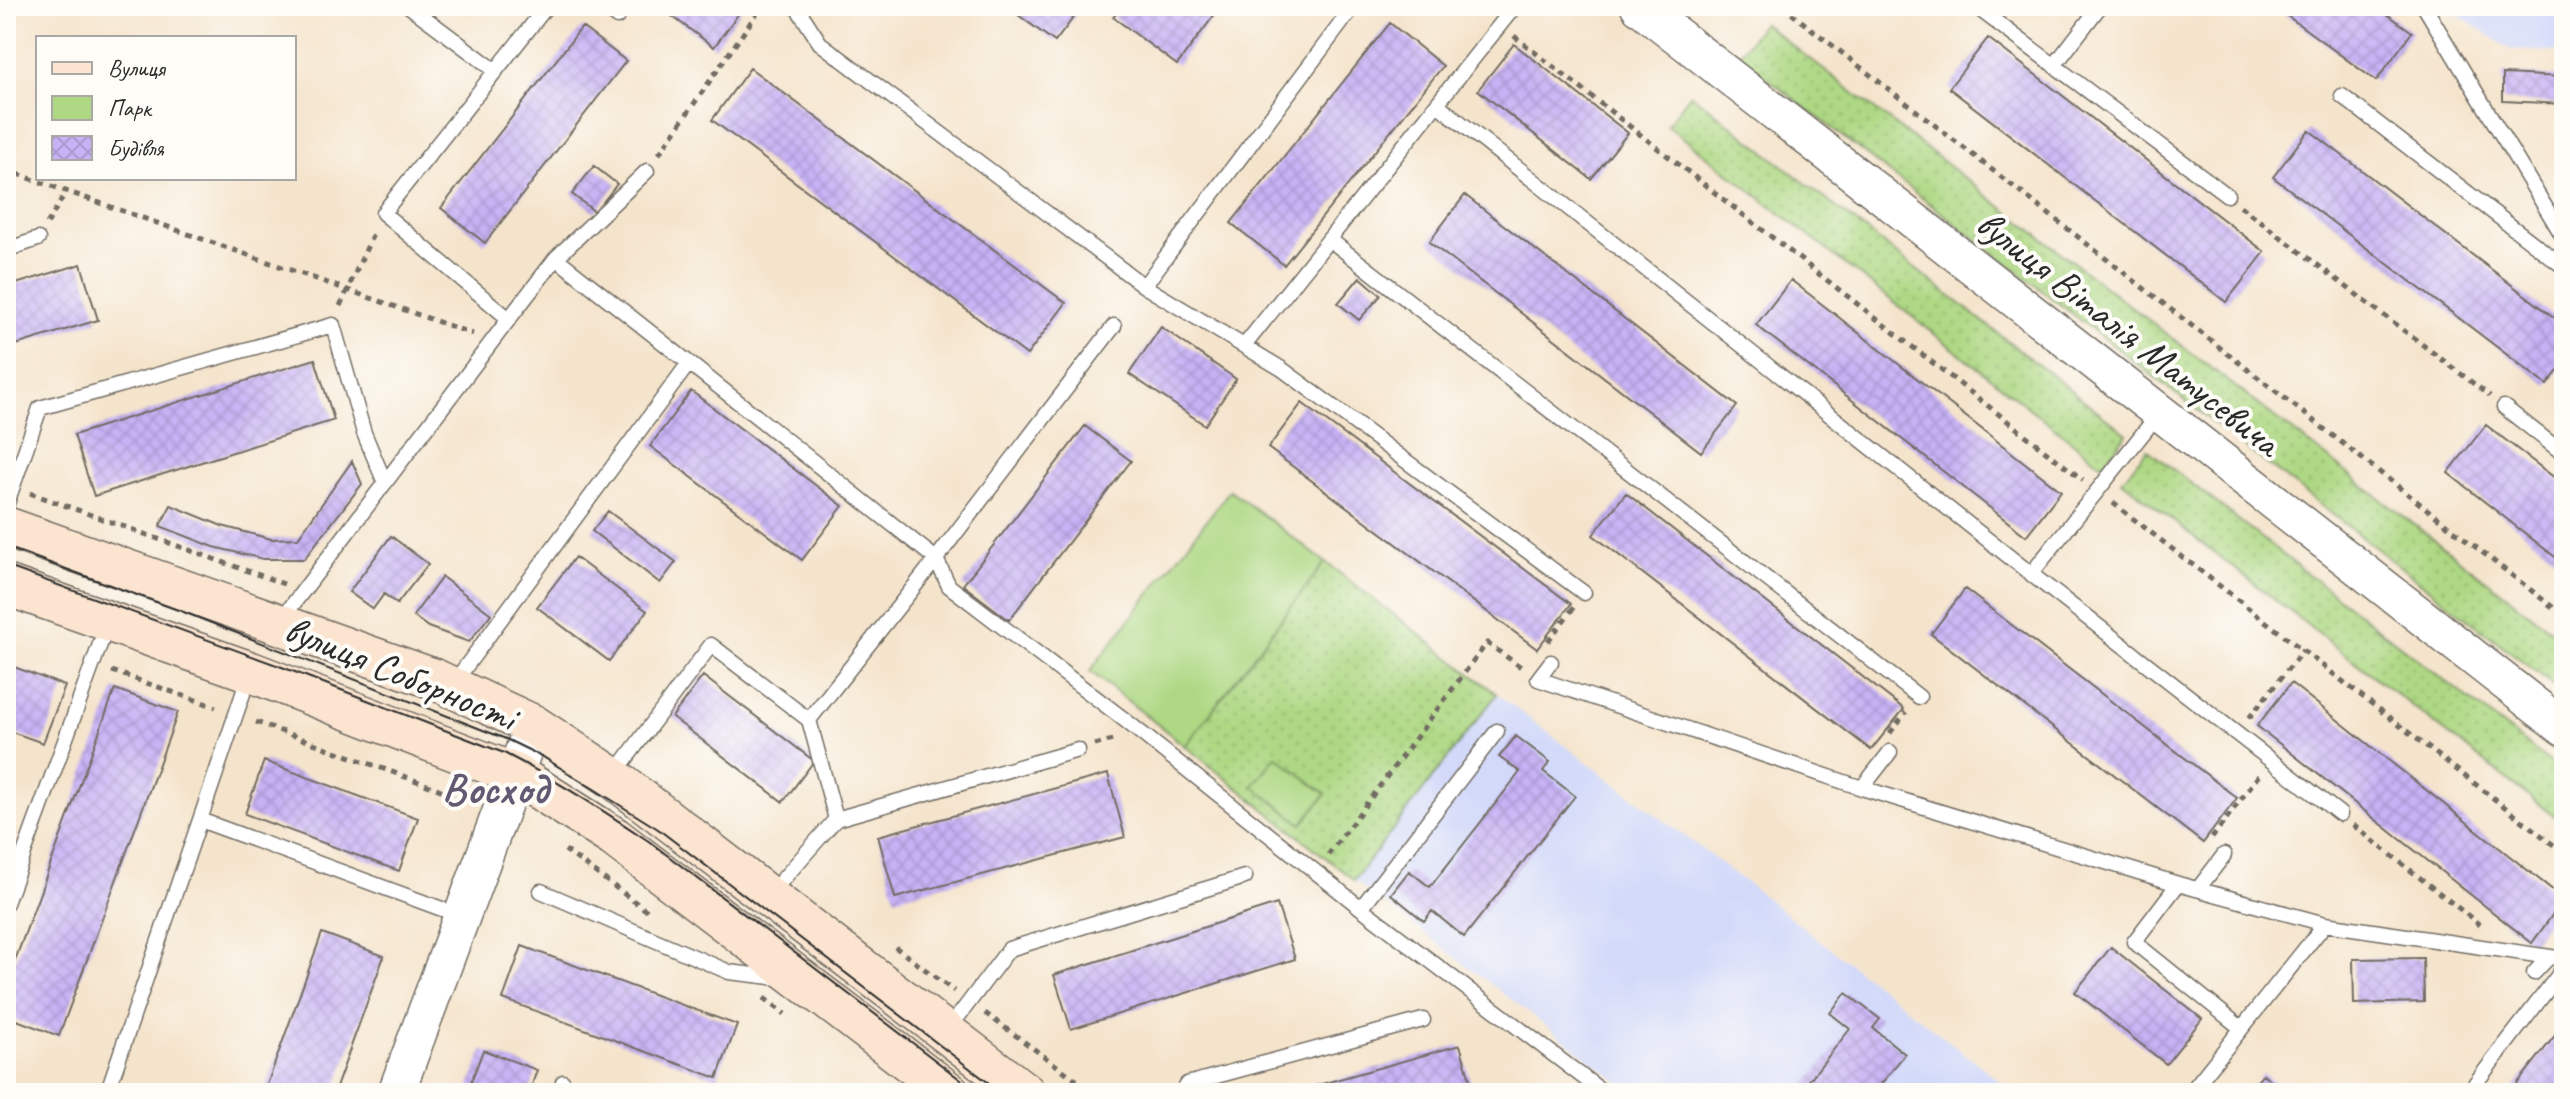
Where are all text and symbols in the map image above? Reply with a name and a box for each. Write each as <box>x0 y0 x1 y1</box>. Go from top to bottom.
legend <box>36 36 296 180</box>
text: Вулиця <box>108 53 167 83</box>
text: Парк <box>108 93 153 123</box>
text: Будівля <box>108 133 165 163</box>
street label: вулиця Віталія Матусевича <box>1966 199 2293 469</box>
street label: вулиця Соборності <box>277 604 528 744</box>
district label: Восход <box>442 761 552 816</box>

